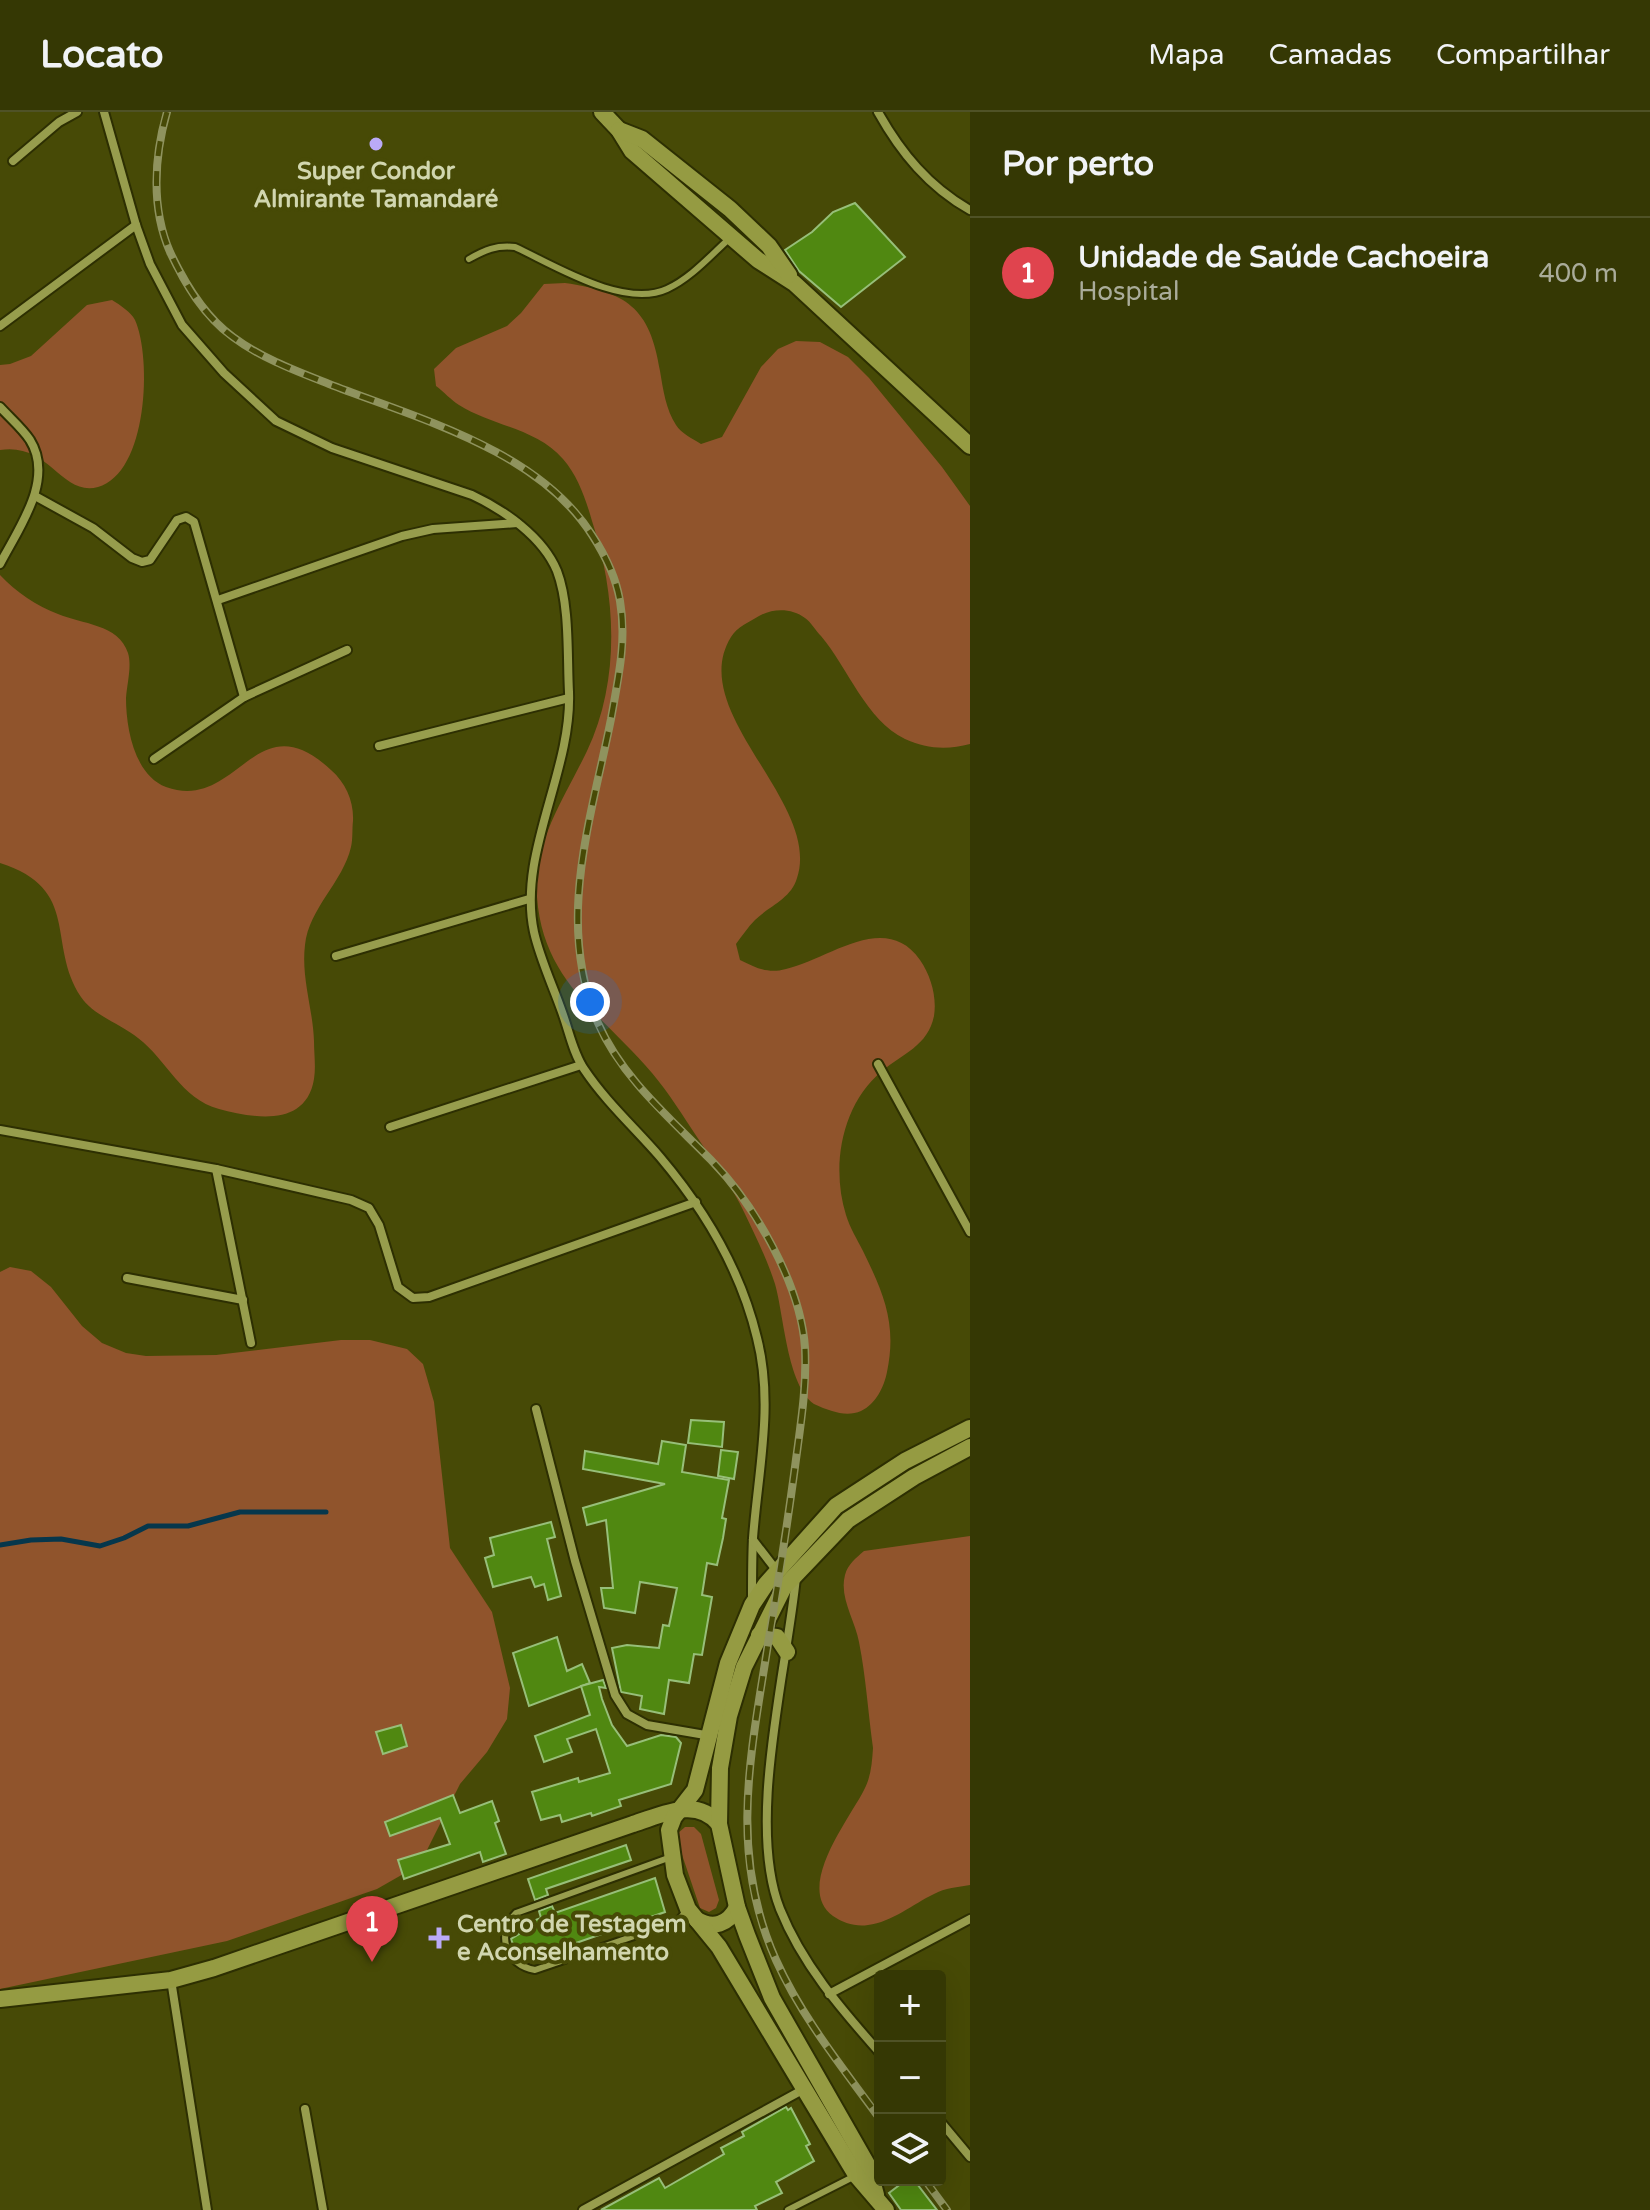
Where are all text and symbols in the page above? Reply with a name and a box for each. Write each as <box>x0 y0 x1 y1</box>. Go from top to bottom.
text: Locato <box>40 32 164 78</box>
text: Mapa <box>1148 38 1224 72</box>
text: Camadas <box>1268 38 1392 72</box>
text: Compartilhar <box>1436 38 1610 72</box>
marker: Super Condor Almirante Tamandaré <box>367 135 385 153</box>
text: Por perto <box>1002 144 1154 185</box>
place label: Super Condor Almirante Tamandaré <box>254 157 499 214</box>
text: Unidade de Saúde Cachoeira <box>1078 239 1489 276</box>
text: 1 <box>1020 258 1036 289</box>
text: 400 m <box>1538 258 1618 289</box>
text: Hospital <box>1078 276 1179 307</box>
your location <box>570 982 610 1022</box>
pin: 1 <box>346 1896 398 1962</box>
place label: Centro de Testagem e Aconselhamento <box>457 1910 687 1967</box>
marker: Centro de Testagem e Aconselhamento <box>428 1927 450 1949</box>
map controls <box>874 1970 946 2186</box>
button: + <box>874 1970 946 2042</box>
button: − <box>874 2042 946 2114</box>
button: layers <box>874 2114 946 2186</box>

